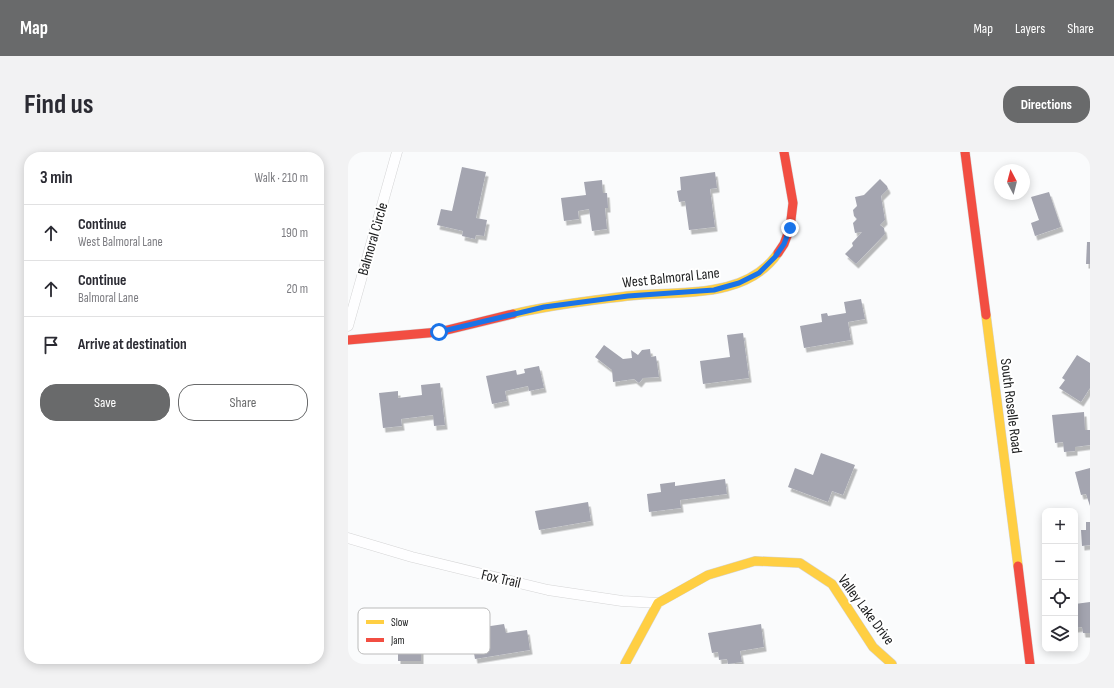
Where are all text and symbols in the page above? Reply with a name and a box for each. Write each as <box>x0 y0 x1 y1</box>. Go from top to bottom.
text: Map <box>20 17 48 40</box>
text: Map <box>973 20 993 37</box>
text: Layers <box>1015 20 1045 37</box>
text: Share <box>1067 20 1094 37</box>
button: Directions <box>1003 86 1090 123</box>
text: Find us <box>24 88 93 121</box>
north arrow <box>994 164 1030 200</box>
text: 3 min <box>40 168 73 188</box>
text: Walk · 210 m <box>255 170 308 186</box>
street label: Balmoral Circle <box>354 200 392 278</box>
text: Continue <box>78 215 127 234</box>
route end <box>781 219 799 237</box>
icon: ahead <box>40 222 62 244</box>
text: 190 m <box>281 225 308 241</box>
text: West Balmoral Lane <box>78 234 163 250</box>
street label: West Balmoral Lane <box>621 263 721 293</box>
text: Continue <box>78 271 127 290</box>
icon: ahead <box>40 278 62 300</box>
text: 20 m <box>286 281 308 297</box>
text: Balmoral Lane <box>78 290 139 306</box>
route start <box>430 323 448 341</box>
icon: arrive <box>40 334 62 356</box>
text: Arrive at destination <box>78 335 187 354</box>
street label: South Roselle Road <box>996 357 1026 455</box>
button: Save <box>40 384 170 421</box>
button: Share <box>178 384 308 421</box>
map controls <box>1042 508 1078 652</box>
button: + <box>1042 508 1078 544</box>
button: − <box>1042 544 1078 580</box>
street label: Fox Trail <box>479 565 523 593</box>
street label: Valley Lake Drive <box>833 571 899 649</box>
button: locate <box>1042 580 1078 616</box>
legend <box>358 608 490 654</box>
text: Slow <box>391 616 408 629</box>
button: layers <box>1042 616 1078 652</box>
text: Jam <box>390 634 405 647</box>

